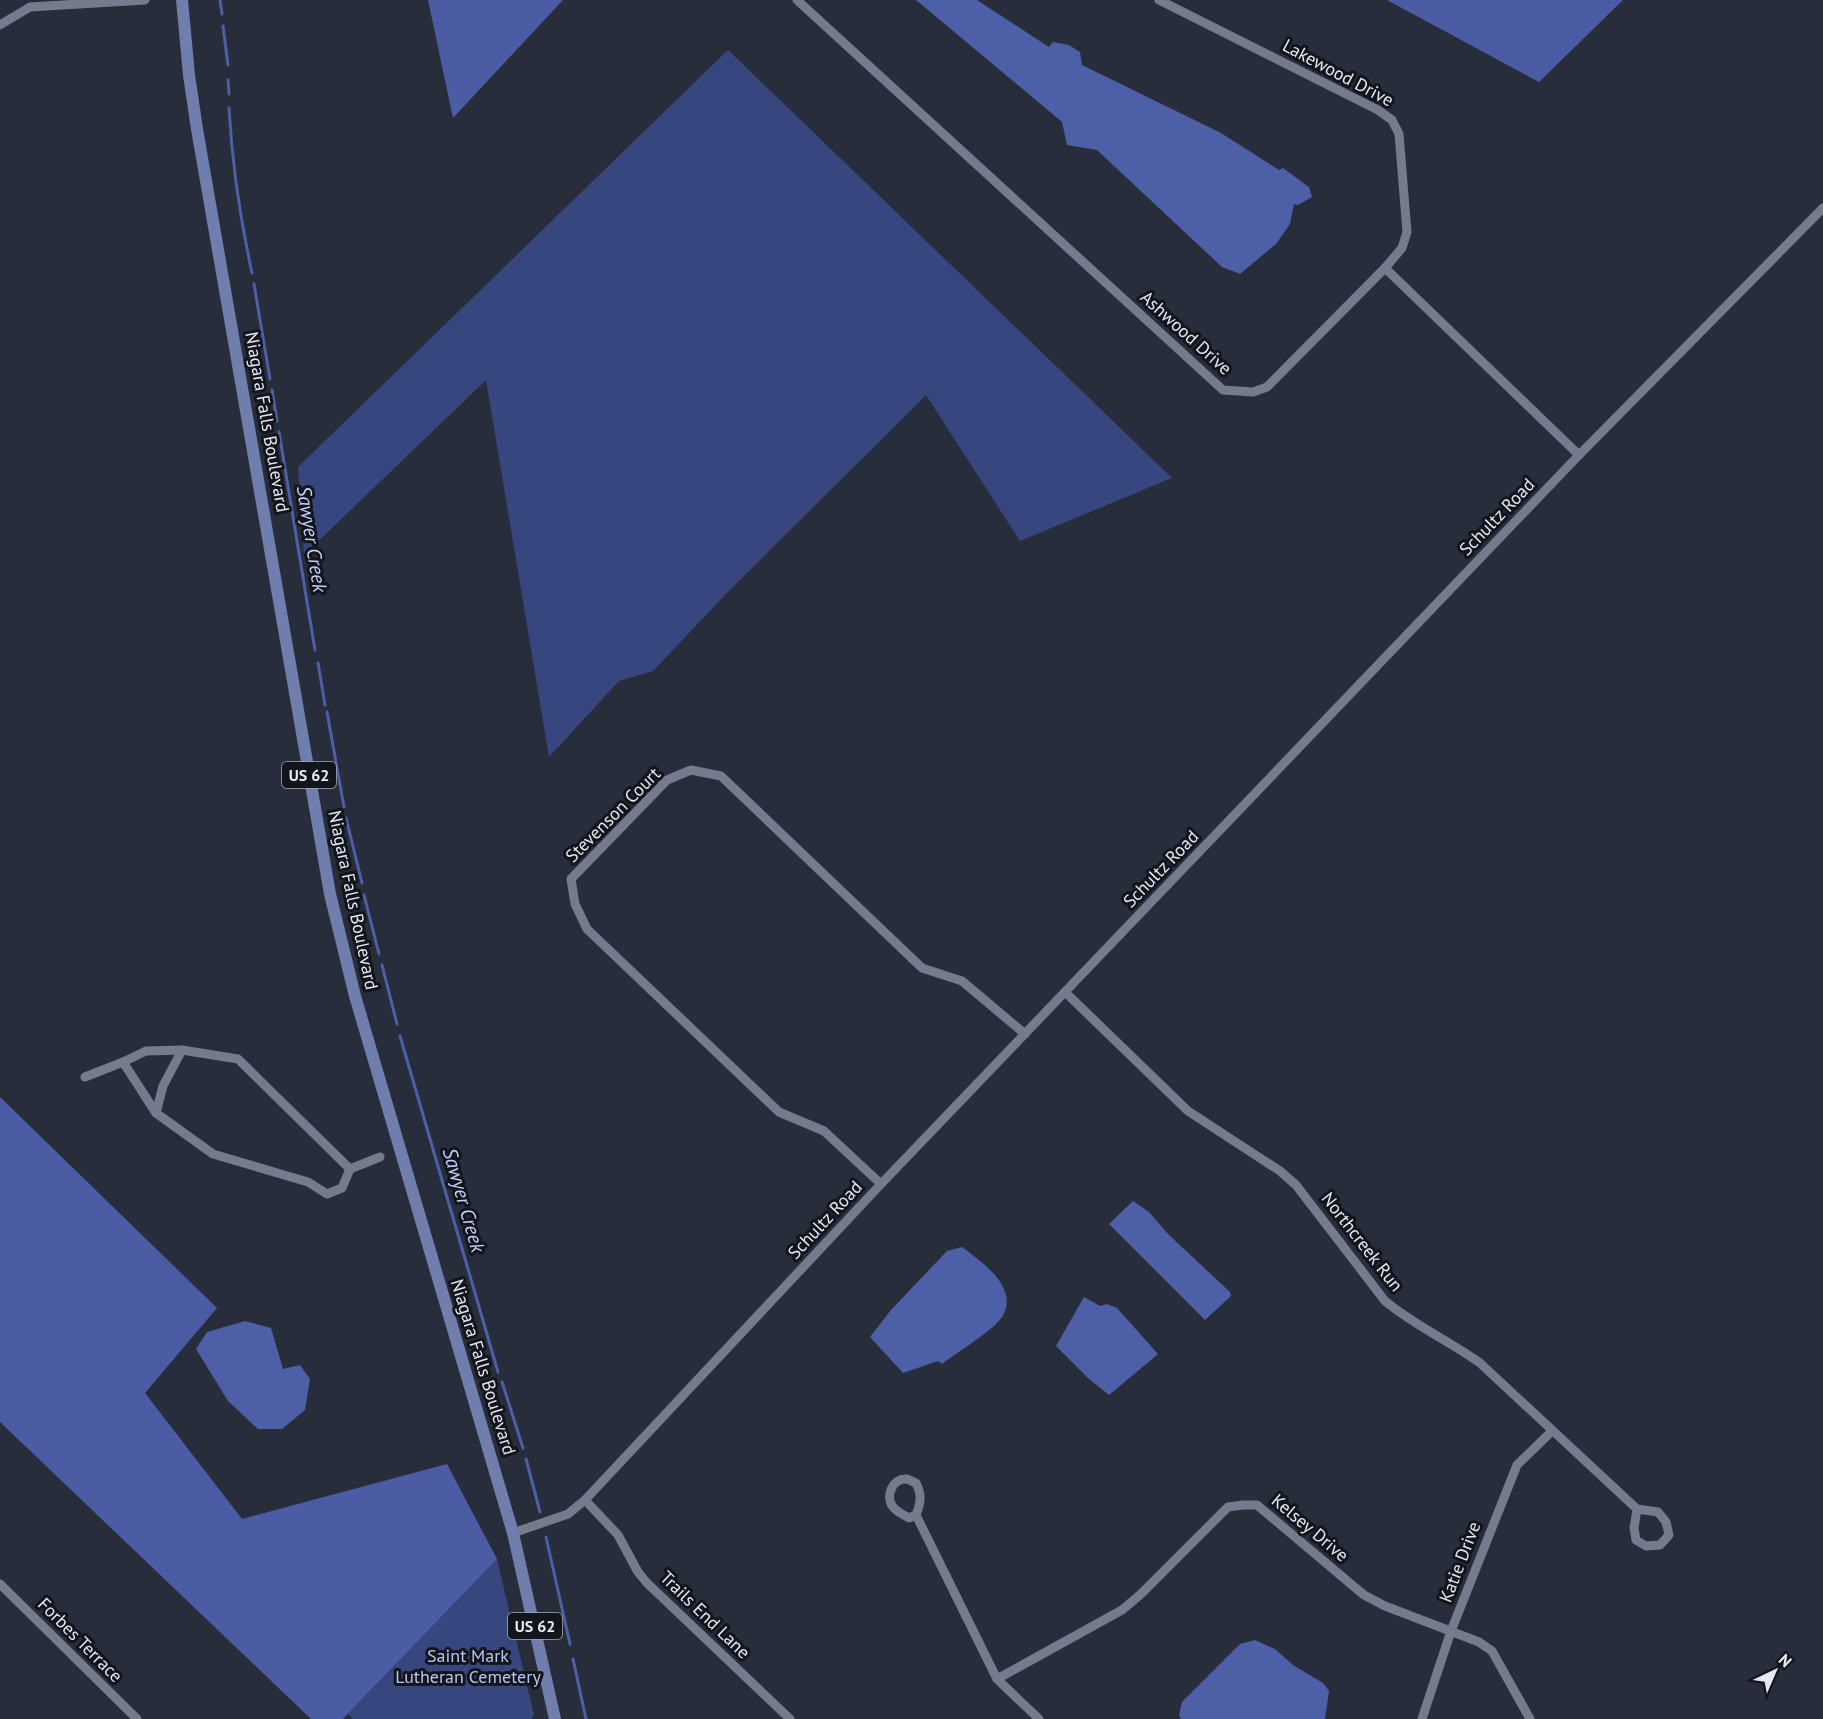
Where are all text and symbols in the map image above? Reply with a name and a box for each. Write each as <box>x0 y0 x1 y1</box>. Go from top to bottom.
street label: Lakewood Drive <box>1279 34 1398 111</box>
street label: Ashwood Drive <box>1136 286 1237 380</box>
street label: Niagara Falls Boulevard <box>240 330 295 514</box>
street label: Schultz Road <box>1454 473 1539 560</box>
water label: Sawyer Creek <box>291 484 333 595</box>
road number: US 62 <box>282 762 336 788</box>
street label: Stevenson Court <box>560 762 665 867</box>
street label: Niagara Falls Boulevard <box>323 808 384 992</box>
street label: Schultz Road <box>1118 825 1203 912</box>
water label: Sawyer Creek <box>437 1145 492 1256</box>
street label: Schultz Road <box>782 1176 867 1264</box>
street label: Northcreek Run <box>1316 1187 1408 1296</box>
street label: Niagara Falls Boulevard <box>446 1276 521 1458</box>
street label: Kelsey Drive <box>1267 1489 1354 1567</box>
street label: Katie Drive <box>1434 1518 1485 1605</box>
street label: Trails End Lane <box>655 1566 755 1663</box>
street label: Forbes Terrace <box>33 1592 128 1687</box>
road number: US 62 <box>508 1613 562 1639</box>
north arrow <box>1745 1641 1805 1701</box>
park label: Saint Mark Lutheran Cemetery <box>395 1644 541 1688</box>
text: N <box>1775 1649 1796 1671</box>

